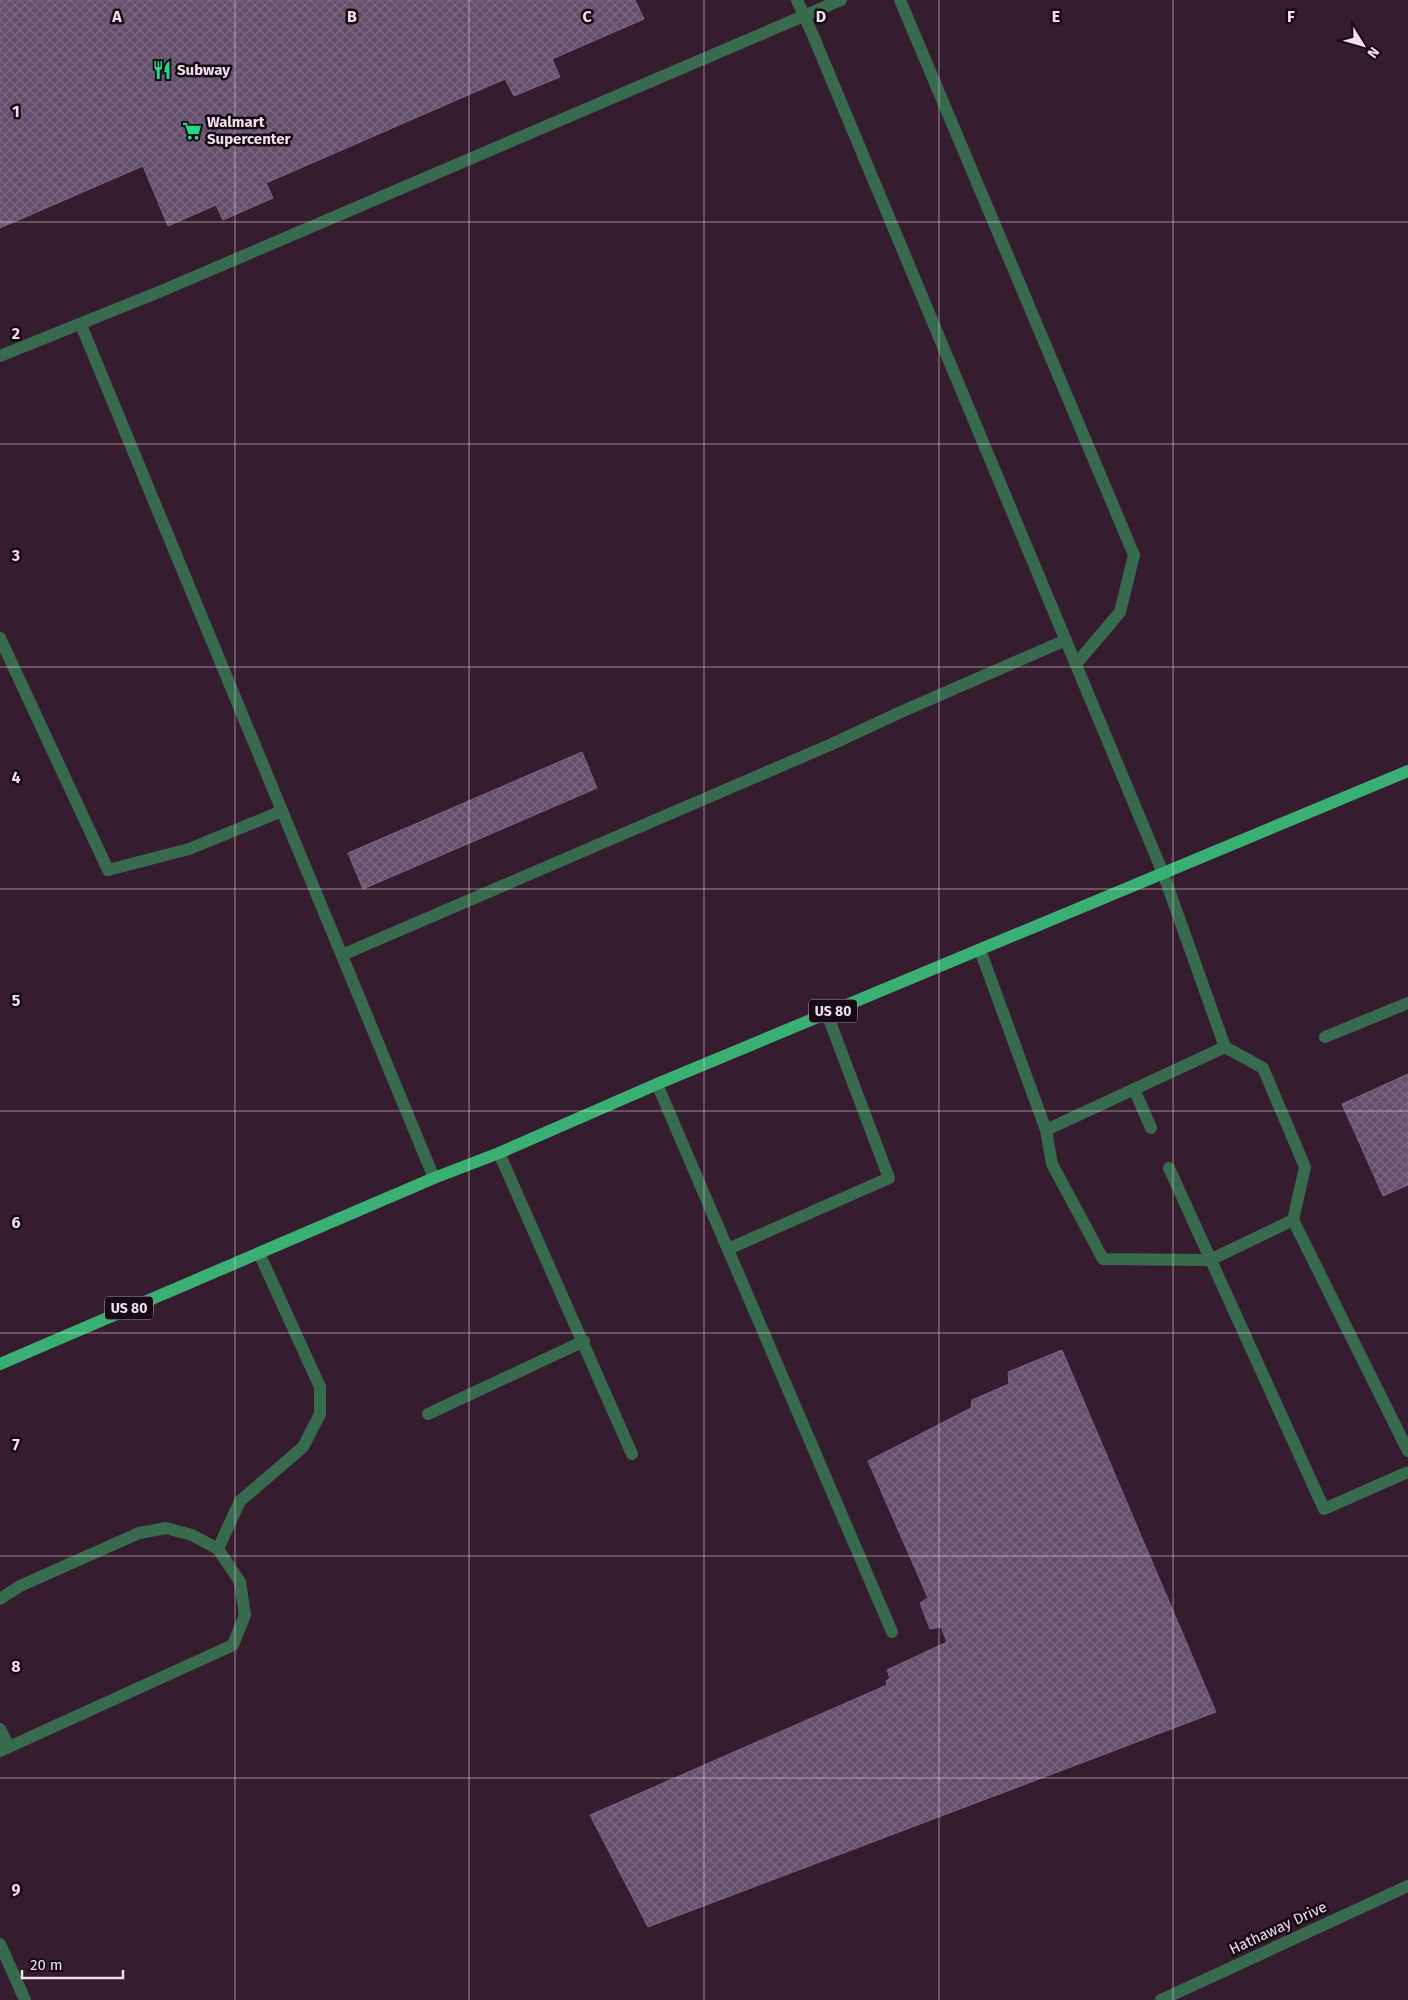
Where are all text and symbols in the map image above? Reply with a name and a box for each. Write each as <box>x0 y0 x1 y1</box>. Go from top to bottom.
text: A <box>111 7 122 26</box>
text: B <box>347 7 357 26</box>
text: C <box>582 7 592 26</box>
text: D <box>816 7 826 26</box>
text: E <box>1052 7 1060 26</box>
text: F <box>1287 7 1295 26</box>
north arrow <box>1338 20 1388 70</box>
text: N <box>1363 44 1383 61</box>
restaurant icon: Subway <box>151 59 173 81</box>
place label: Subway <box>177 61 230 79</box>
text: 1 <box>12 102 20 121</box>
place label: Walmart Supercenter <box>207 113 292 148</box>
supermarket icon: Walmart Supercenter <box>181 120 203 142</box>
text: 2 <box>12 324 20 343</box>
text: 3 <box>11 546 20 565</box>
text: 4 <box>11 768 21 787</box>
text: 5 <box>12 991 21 1010</box>
road number: US 80 <box>809 999 857 1022</box>
text: 6 <box>11 1213 21 1232</box>
road number: US 80 <box>105 1296 153 1320</box>
text: 7 <box>12 1435 20 1454</box>
text: 8 <box>11 1657 21 1676</box>
text: 9 <box>12 1880 21 1899</box>
street label: Hathaway Drive <box>1226 1898 1330 1958</box>
scale bar <box>22 1948 124 1980</box>
text: 20 m <box>30 1956 63 1974</box>

